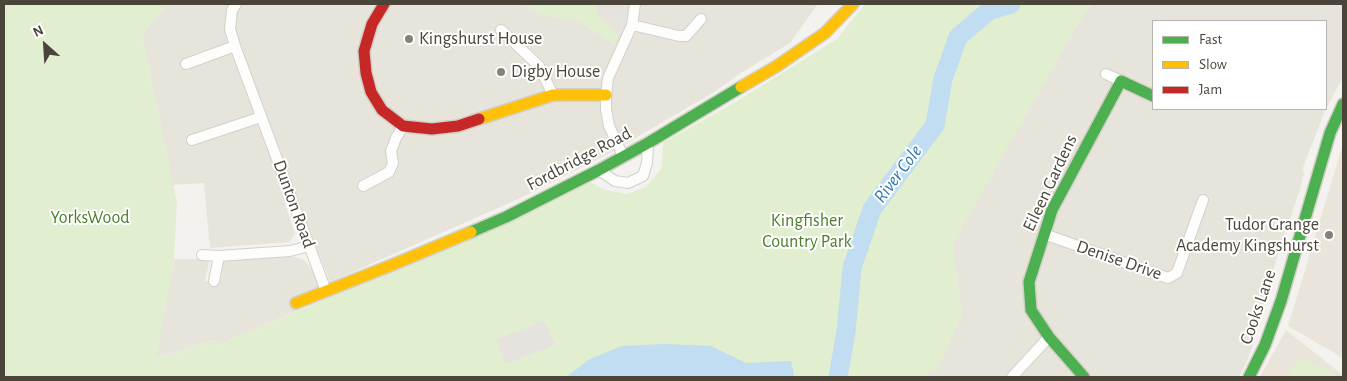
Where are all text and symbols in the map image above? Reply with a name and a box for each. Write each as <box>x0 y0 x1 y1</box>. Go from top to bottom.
north arrow <box>20 20 70 70</box>
legend <box>1152 20 1327 110</box>
text: N <box>31 23 46 40</box>
place label: Kingshurst House <box>419 28 542 50</box>
text: Fast <box>1199 32 1222 47</box>
marker: Kingshurst House <box>403 33 415 45</box>
text: Slow <box>1199 57 1227 72</box>
place label: Digby House <box>511 61 600 83</box>
marker: Digby House <box>495 66 507 78</box>
text: Jam <box>1199 82 1222 97</box>
street label: Fordbridge Road <box>523 122 635 196</box>
street label: Eileen Gardens <box>1018 131 1082 235</box>
water label: River Cole <box>869 141 927 207</box>
street label: Dunton Road <box>268 157 320 251</box>
park label: YorksWood <box>50 207 130 229</box>
park label: Kingfisher Country Park <box>762 210 852 252</box>
place label: Tudor Grange Academy Kingshurst <box>1176 214 1319 256</box>
marker: Tudor Grange Academy Kingshurst <box>1323 229 1335 241</box>
street label: Denise Drive <box>1073 235 1165 285</box>
street label: Cooks Lane <box>1235 267 1281 347</box>

